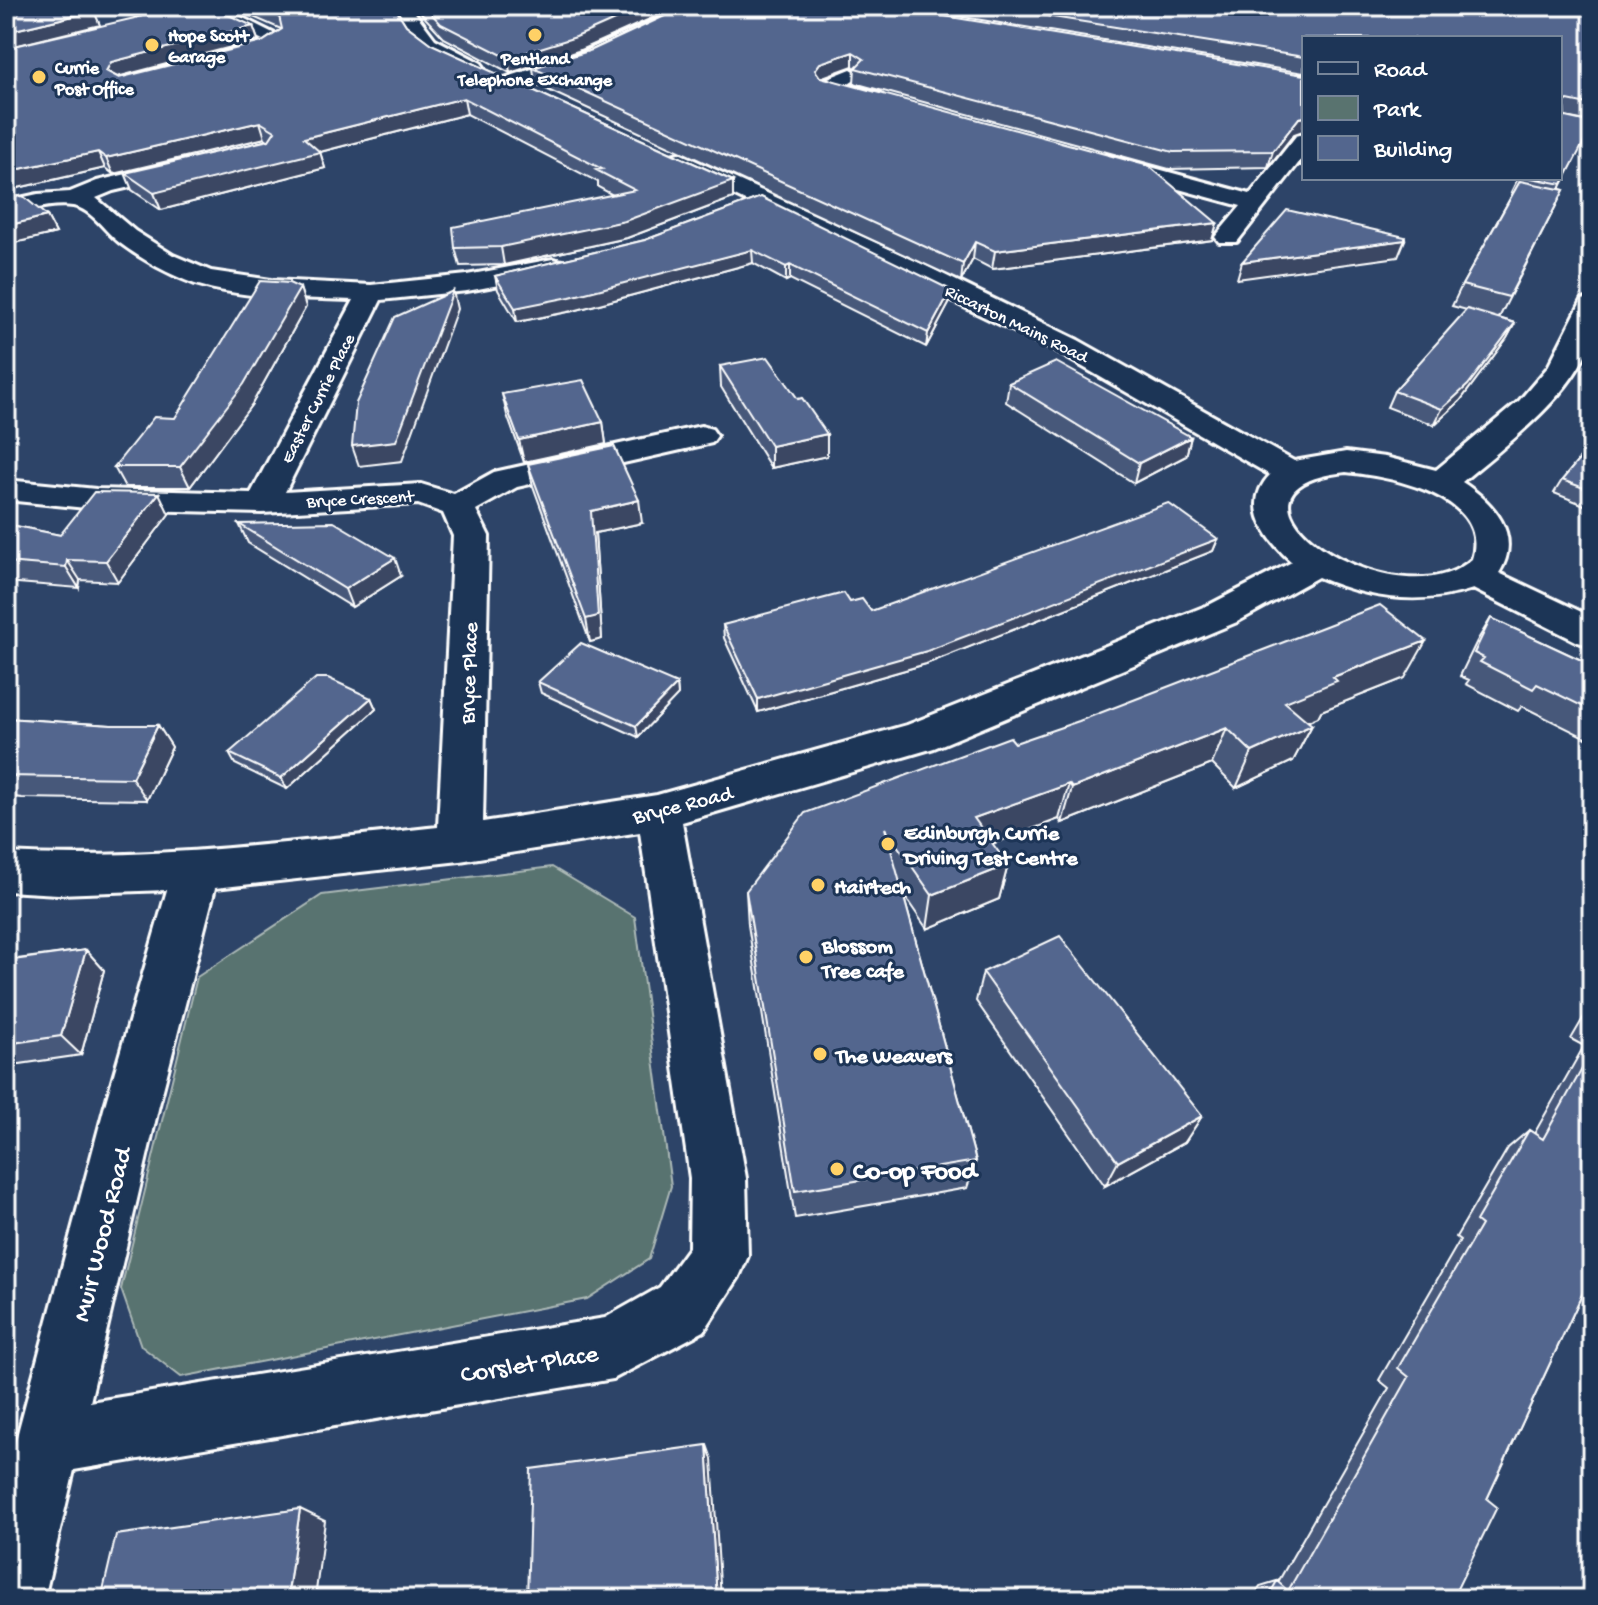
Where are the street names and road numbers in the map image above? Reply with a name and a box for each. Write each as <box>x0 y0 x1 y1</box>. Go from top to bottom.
street label: Riccarton Mains Road <box>941 281 1092 370</box>
street label: Easter Currie Place <box>277 330 361 468</box>
street label: Bryce Crescent <box>305 487 416 514</box>
street label: Bryce Place <box>456 621 486 726</box>
street label: Bryce Road <box>629 781 738 832</box>
street label: Muir Wood Road <box>68 1143 141 1325</box>
street label: Corslet Place <box>459 1340 601 1393</box>

